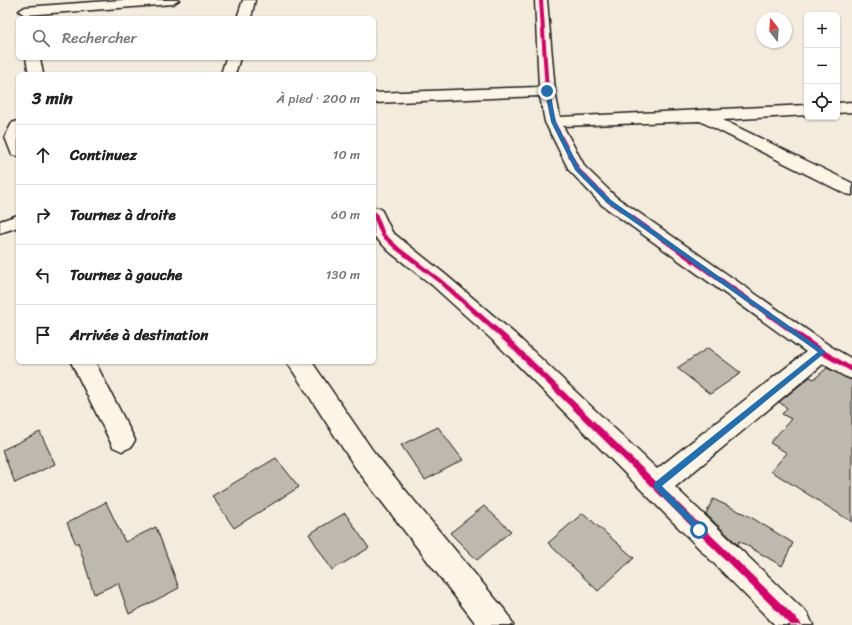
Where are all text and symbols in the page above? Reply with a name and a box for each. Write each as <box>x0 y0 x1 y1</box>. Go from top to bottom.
north arrow <box>756 12 792 48</box>
map controls <box>804 12 840 120</box>
button: + <box>804 12 840 48</box>
search box <box>16 16 376 60</box>
text: Rechercher <box>62 25 137 51</box>
icon: search <box>30 27 52 49</box>
button: − <box>804 48 840 84</box>
route end <box>538 82 556 100</box>
text: 3 min <box>32 83 73 113</box>
button: locate <box>804 84 840 120</box>
text: À pied · 200 m <box>277 87 360 110</box>
text: Continuez <box>70 142 137 168</box>
text: 10 m <box>333 143 360 166</box>
icon: ahead <box>32 144 54 166</box>
text: Tournez à droite <box>70 202 176 228</box>
text: 60 m <box>331 203 360 226</box>
icon: right <box>32 204 54 226</box>
text: Tournez à gauche <box>70 262 182 288</box>
text: 130 m <box>326 263 360 286</box>
icon: left <box>32 264 54 286</box>
text: Arrivée à destination <box>70 322 208 348</box>
icon: arrive <box>32 324 54 346</box>
route start <box>690 521 708 539</box>

